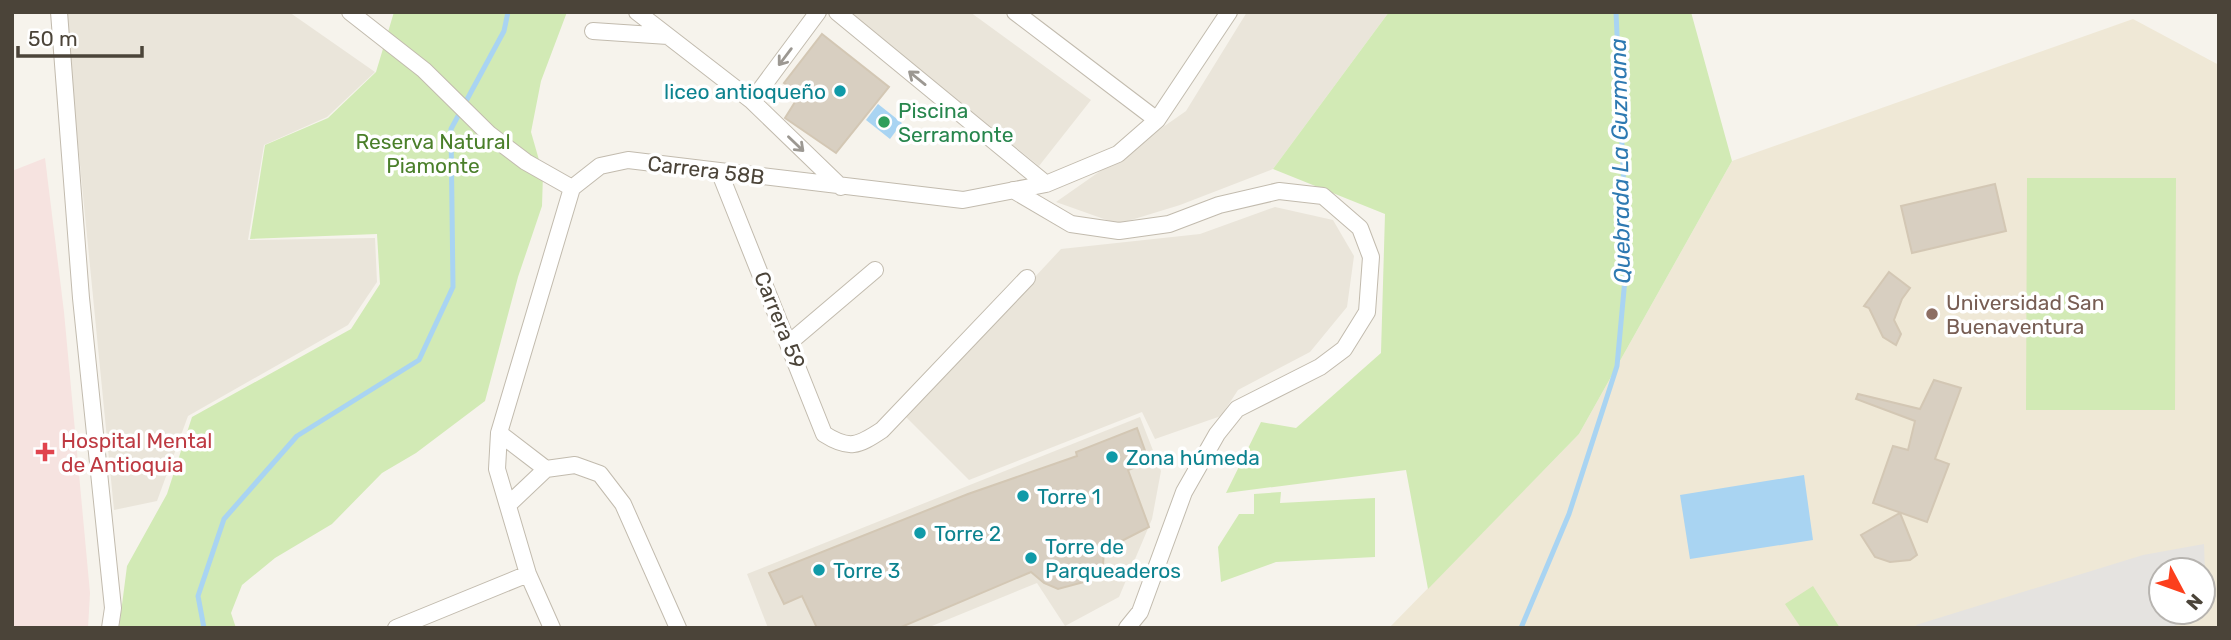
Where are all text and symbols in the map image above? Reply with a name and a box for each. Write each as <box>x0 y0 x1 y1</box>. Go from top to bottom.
scale bar <box>18 14 142 58</box>
text: 50 m <box>28 26 78 51</box>
water label: Quebrada La Guzmana <box>1604 38 1636 284</box>
one-way arrow <box>778 47 793 66</box>
one-way arrow <box>909 70 927 86</box>
place label: liceo antioqueño <box>664 79 826 104</box>
marker: liceo antioqueño <box>832 83 848 99</box>
place label: Piscina Serramonte <box>898 98 1013 147</box>
marker: Piscina Serramonte <box>876 114 892 130</box>
park label: Reserva Natural Piamonte <box>355 129 511 178</box>
one-way arrow <box>788 135 805 152</box>
street label: Carrera 58B <box>646 150 766 190</box>
street label: Carrera 59 <box>749 268 811 372</box>
place label: Universidad San Buenaventura <box>1946 290 2104 339</box>
marker: Universidad San Buenaventura <box>1924 306 1940 322</box>
place label: Hospital Mental de Antioquia <box>61 428 212 477</box>
marker: Hospital Mental de Antioquia <box>35 442 55 462</box>
place label: Zona húmeda <box>1126 445 1260 470</box>
marker: Zona húmeda <box>1104 449 1120 465</box>
place label: Torre 1 <box>1037 484 1101 509</box>
marker: Torre 1 <box>1015 488 1031 504</box>
place label: Torre 2 <box>934 521 1001 546</box>
marker: Torre 2 <box>912 525 928 541</box>
place label: Torre de Parqueaderos <box>1045 534 1181 583</box>
marker: Torre de Parqueaderos <box>1023 550 1039 566</box>
north arrow <box>2147 556 2217 626</box>
place label: Torre 3 <box>833 558 900 583</box>
marker: Torre 3 <box>811 562 827 578</box>
text: N <box>2181 589 2208 615</box>

